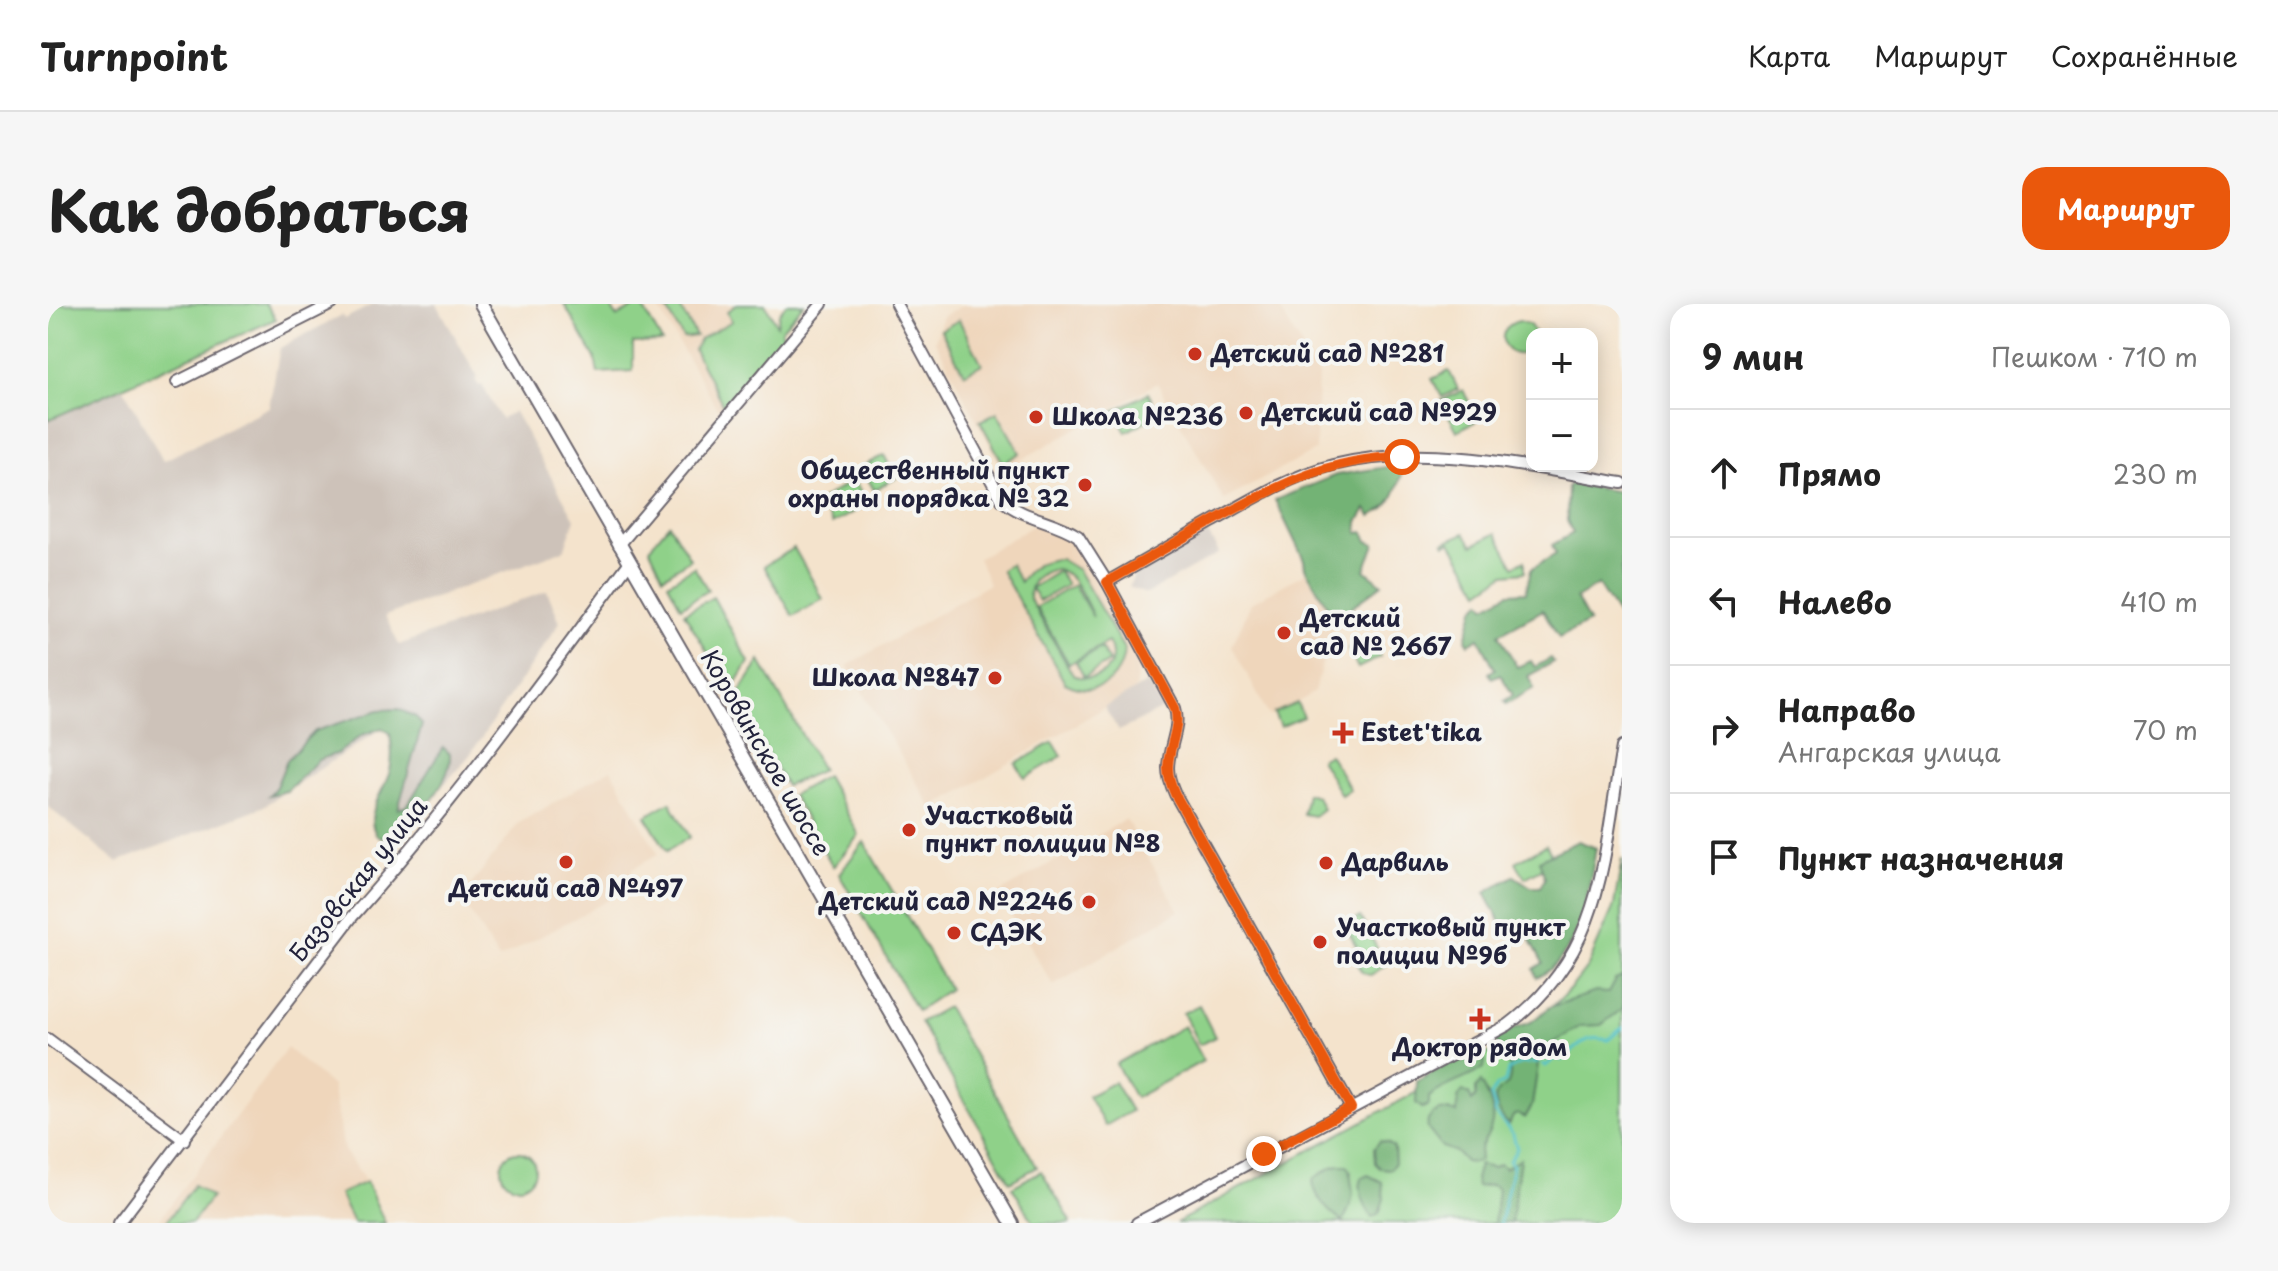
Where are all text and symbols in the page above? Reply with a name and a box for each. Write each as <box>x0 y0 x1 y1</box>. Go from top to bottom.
text: Turnpoint <box>40 27 228 84</box>
text: Карта <box>1748 34 1830 77</box>
text: Маршрут <box>1874 34 2007 77</box>
text: Сохранённые <box>2051 34 2238 77</box>
text: Как добраться <box>48 166 471 251</box>
button: Маршрут <box>2022 167 2230 250</box>
map controls <box>1526 328 1598 472</box>
button: + <box>1526 328 1598 400</box>
text: 9 мин <box>1702 330 1804 382</box>
place label: Детский сад №281 <box>1210 334 1444 370</box>
text: Пешком · 710 m <box>1991 337 2198 376</box>
marker: Детский сад №281 <box>1186 345 1204 363</box>
place label: Детский сад №929 <box>1261 393 1497 429</box>
place label: Школа №236 <box>1052 397 1223 433</box>
button: − <box>1526 400 1598 472</box>
marker: Детский сад №929 <box>1237 404 1255 422</box>
marker: Школа №236 <box>1027 408 1045 426</box>
route start <box>1384 439 1420 475</box>
place label: Общественный пункт охраны порядка № 32 <box>788 451 1070 515</box>
icon: ahead <box>1702 451 1746 495</box>
text: Прямо <box>1778 451 1881 496</box>
text: 230 m <box>2113 454 2198 493</box>
marker: Общественный пункт охраны порядка № 32 <box>1076 476 1094 494</box>
icon: left <box>1702 579 1746 623</box>
text: Налево <box>1778 579 1892 624</box>
text: 410 m <box>2120 582 2198 621</box>
place label: Детский сад № 2667 <box>1299 599 1451 663</box>
marker: Детский сад № 2667 <box>1275 624 1293 642</box>
street label: Коровинское шоссе <box>693 642 841 862</box>
place label: Школа №847 <box>812 658 979 694</box>
marker: Школа №847 <box>986 669 1004 687</box>
text: Направо <box>1778 687 1916 732</box>
icon: right <box>1702 707 1746 751</box>
text: 70 m <box>2133 710 2198 749</box>
place label: Estet'tika <box>1361 713 1482 749</box>
marker: Estet'tika <box>1332 722 1354 744</box>
text: Ангарская улица <box>1778 732 2001 771</box>
street label: Базовская улица <box>280 789 435 969</box>
place label: Участковый пункт полиции №8 <box>925 796 1161 860</box>
marker: Участковый пункт полиции №8 <box>900 821 918 839</box>
icon: arrive <box>1702 835 1746 879</box>
text: Пункт назначения <box>1778 835 2064 880</box>
place label: Дарвиль <box>1341 843 1449 879</box>
marker: Детский сад №497 <box>557 853 575 871</box>
marker: Дарвиль <box>1317 854 1335 872</box>
place label: Детский сад №497 <box>448 869 684 905</box>
place label: Детский сад №2246 <box>818 882 1073 918</box>
marker: Детский сад №2246 <box>1080 893 1098 911</box>
place label: Участковый пункт полиции №9б <box>1336 908 1566 972</box>
place label: СДЭК <box>970 913 1043 949</box>
marker: СДЭК <box>945 924 963 942</box>
marker: Участковый пункт полиции №9б <box>1311 933 1329 951</box>
marker: Доктор рядом <box>1469 1008 1491 1030</box>
place label: Доктор рядом <box>1392 1028 1567 1064</box>
route end <box>1246 1136 1282 1172</box>

